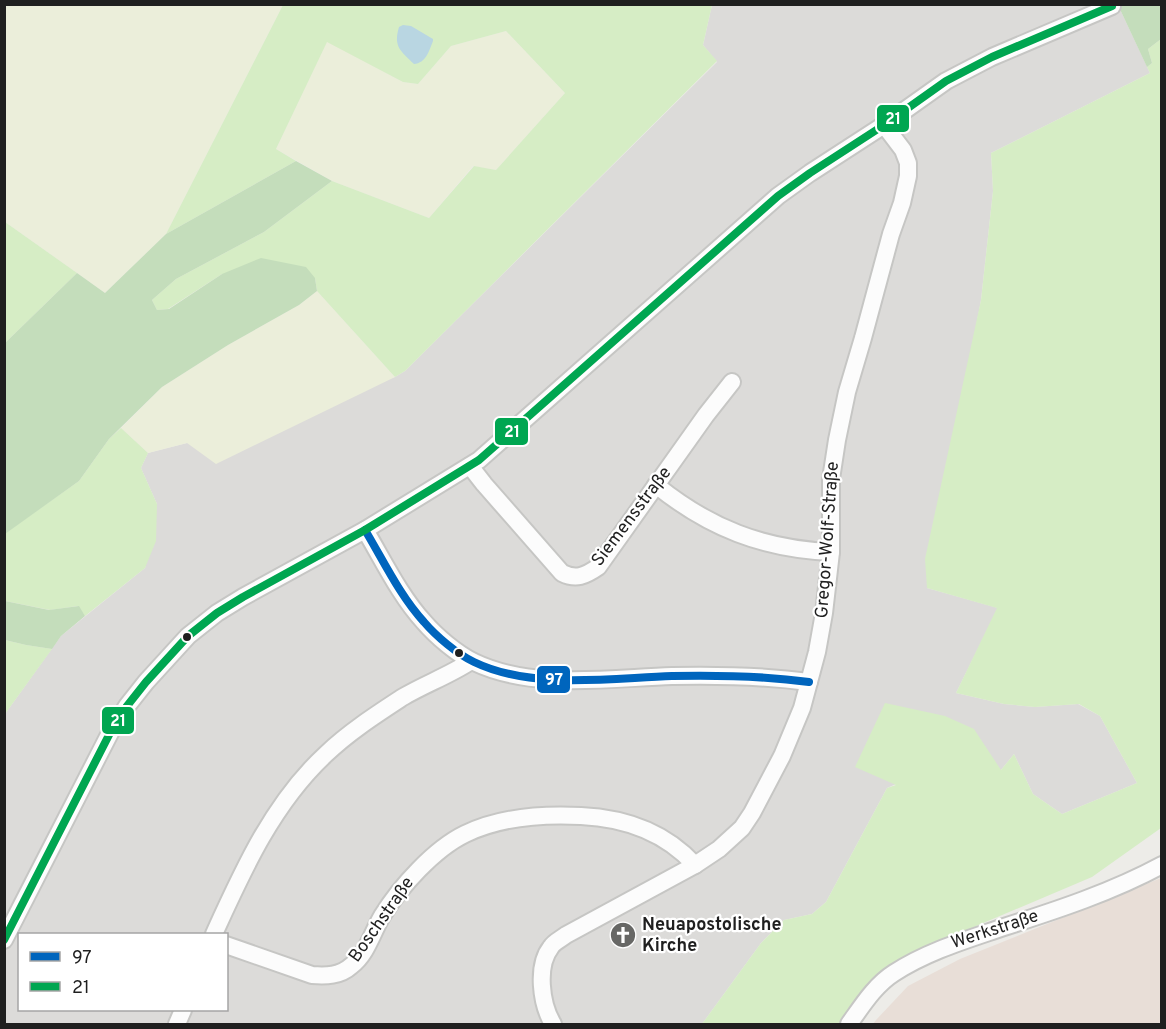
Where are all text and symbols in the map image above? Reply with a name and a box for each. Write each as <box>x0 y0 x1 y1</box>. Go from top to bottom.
line badge: 21 <box>876 104 910 133</box>
text: 21 <box>885 110 901 130</box>
line badge: 21 <box>494 417 529 446</box>
text: 21 <box>504 423 520 443</box>
street label: Gregor-Wolf-Straße <box>811 461 845 619</box>
street label: Siemensstraße <box>587 462 677 572</box>
unlabelled marker <box>181 631 193 643</box>
unlabelled marker <box>453 647 465 659</box>
line badge: 97 <box>536 665 571 694</box>
text: 97 <box>545 671 563 691</box>
line badge: 21 <box>101 706 135 735</box>
text: 21 <box>110 712 126 732</box>
street label: Boschstraße <box>344 873 420 967</box>
street label: Werkstraße <box>948 905 1042 955</box>
place label: Neuapostolische Kirche <box>642 914 782 958</box>
church icon: Neuapostolische Kirche <box>608 920 638 950</box>
legend <box>18 933 228 1011</box>
text: 97 <box>72 947 92 970</box>
text: 21 <box>72 977 90 1000</box>

